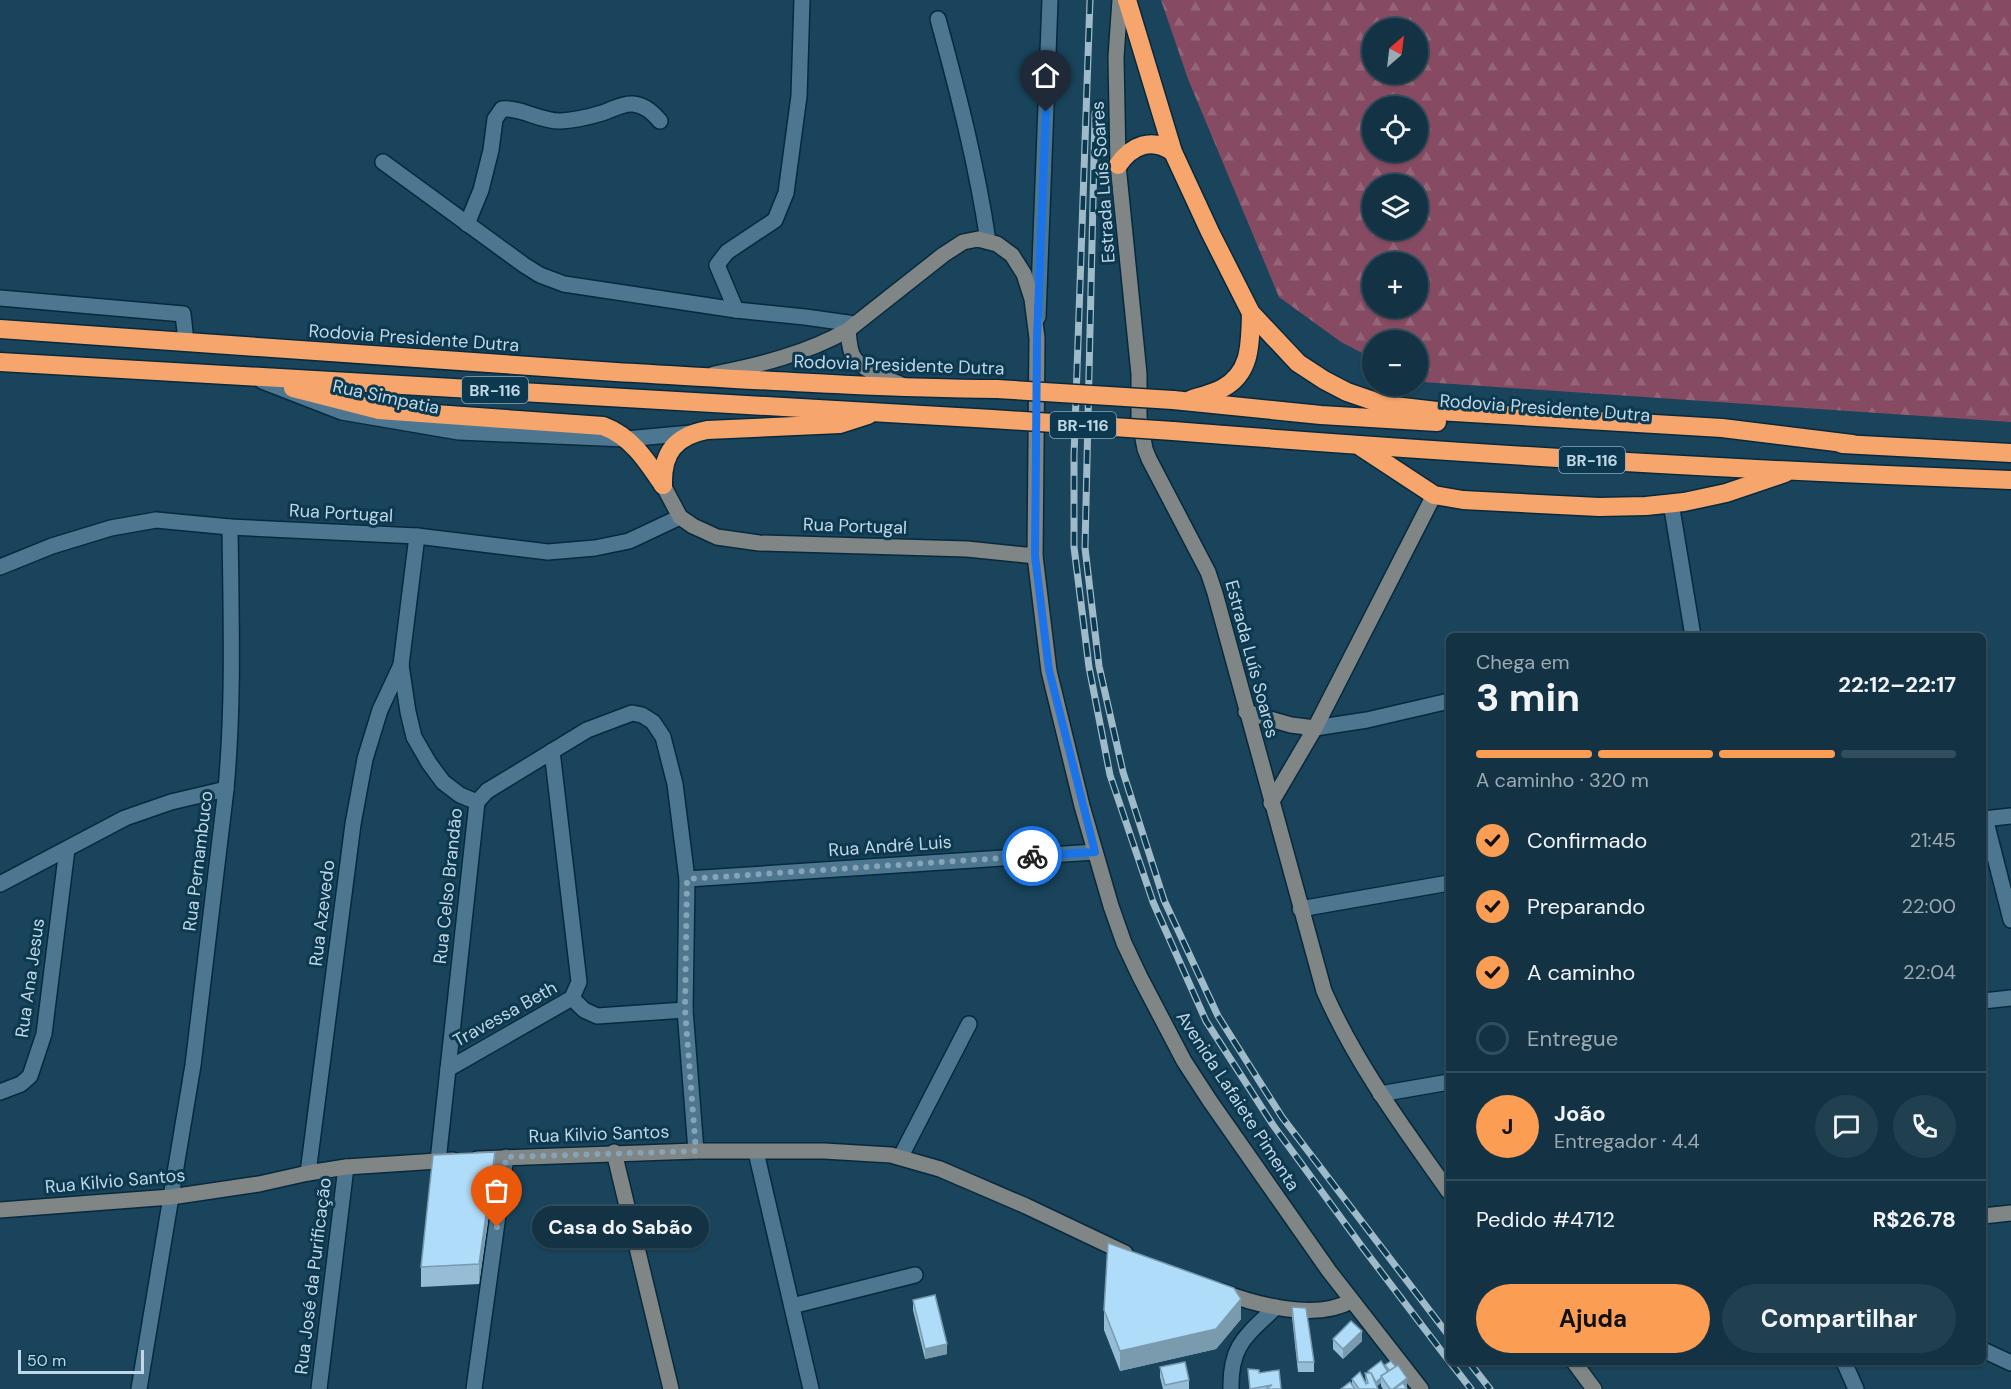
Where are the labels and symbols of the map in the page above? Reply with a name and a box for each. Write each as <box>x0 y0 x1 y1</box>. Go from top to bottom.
north arrow <box>1362 18 1428 84</box>
pin <box>1020 50 1071 112</box>
street label: Estrada Luís Soares <box>1085 100 1121 264</box>
street label: Rodovia Presidente Dutra <box>308 319 520 357</box>
street label: Rodovia Presidente Dutra <box>793 349 1005 381</box>
street label: Rua Simpatia <box>331 374 441 420</box>
road number: BR-116 <box>462 377 528 403</box>
street label: Rodovia Presidente Dutra <box>1439 389 1651 427</box>
road number: BR-116 <box>1050 412 1116 438</box>
road number: BR-116 <box>1559 447 1625 473</box>
street label: Rua Portugal <box>288 498 394 528</box>
street label: Rua Portugal <box>803 512 907 540</box>
street label: Estrada Luís Soares <box>1219 578 1285 740</box>
street label: Rua Pernambuco <box>177 790 219 932</box>
street label: Rua Celso Brandão <box>428 807 468 965</box>
courier <box>1002 826 1062 886</box>
street label: Rua André Luis <box>827 830 953 862</box>
street label: Rua Azevedo <box>304 858 340 968</box>
street label: Rua Ana Jesus <box>10 917 50 1039</box>
street label: Travessa Beth <box>449 976 561 1052</box>
street label: Avenida Lafaiete Pimenta <box>1171 1006 1305 1196</box>
street label: Rua Kilvio Santos <box>528 1120 670 1148</box>
street label: Rua Kilvio Santos <box>44 1163 186 1199</box>
pin <box>471 1165 522 1227</box>
street label: Rua José da Purificação <box>289 1176 337 1376</box>
callout: Casa do Sabão <box>533 1206 710 1248</box>
scale bar <box>18 1347 144 1374</box>

